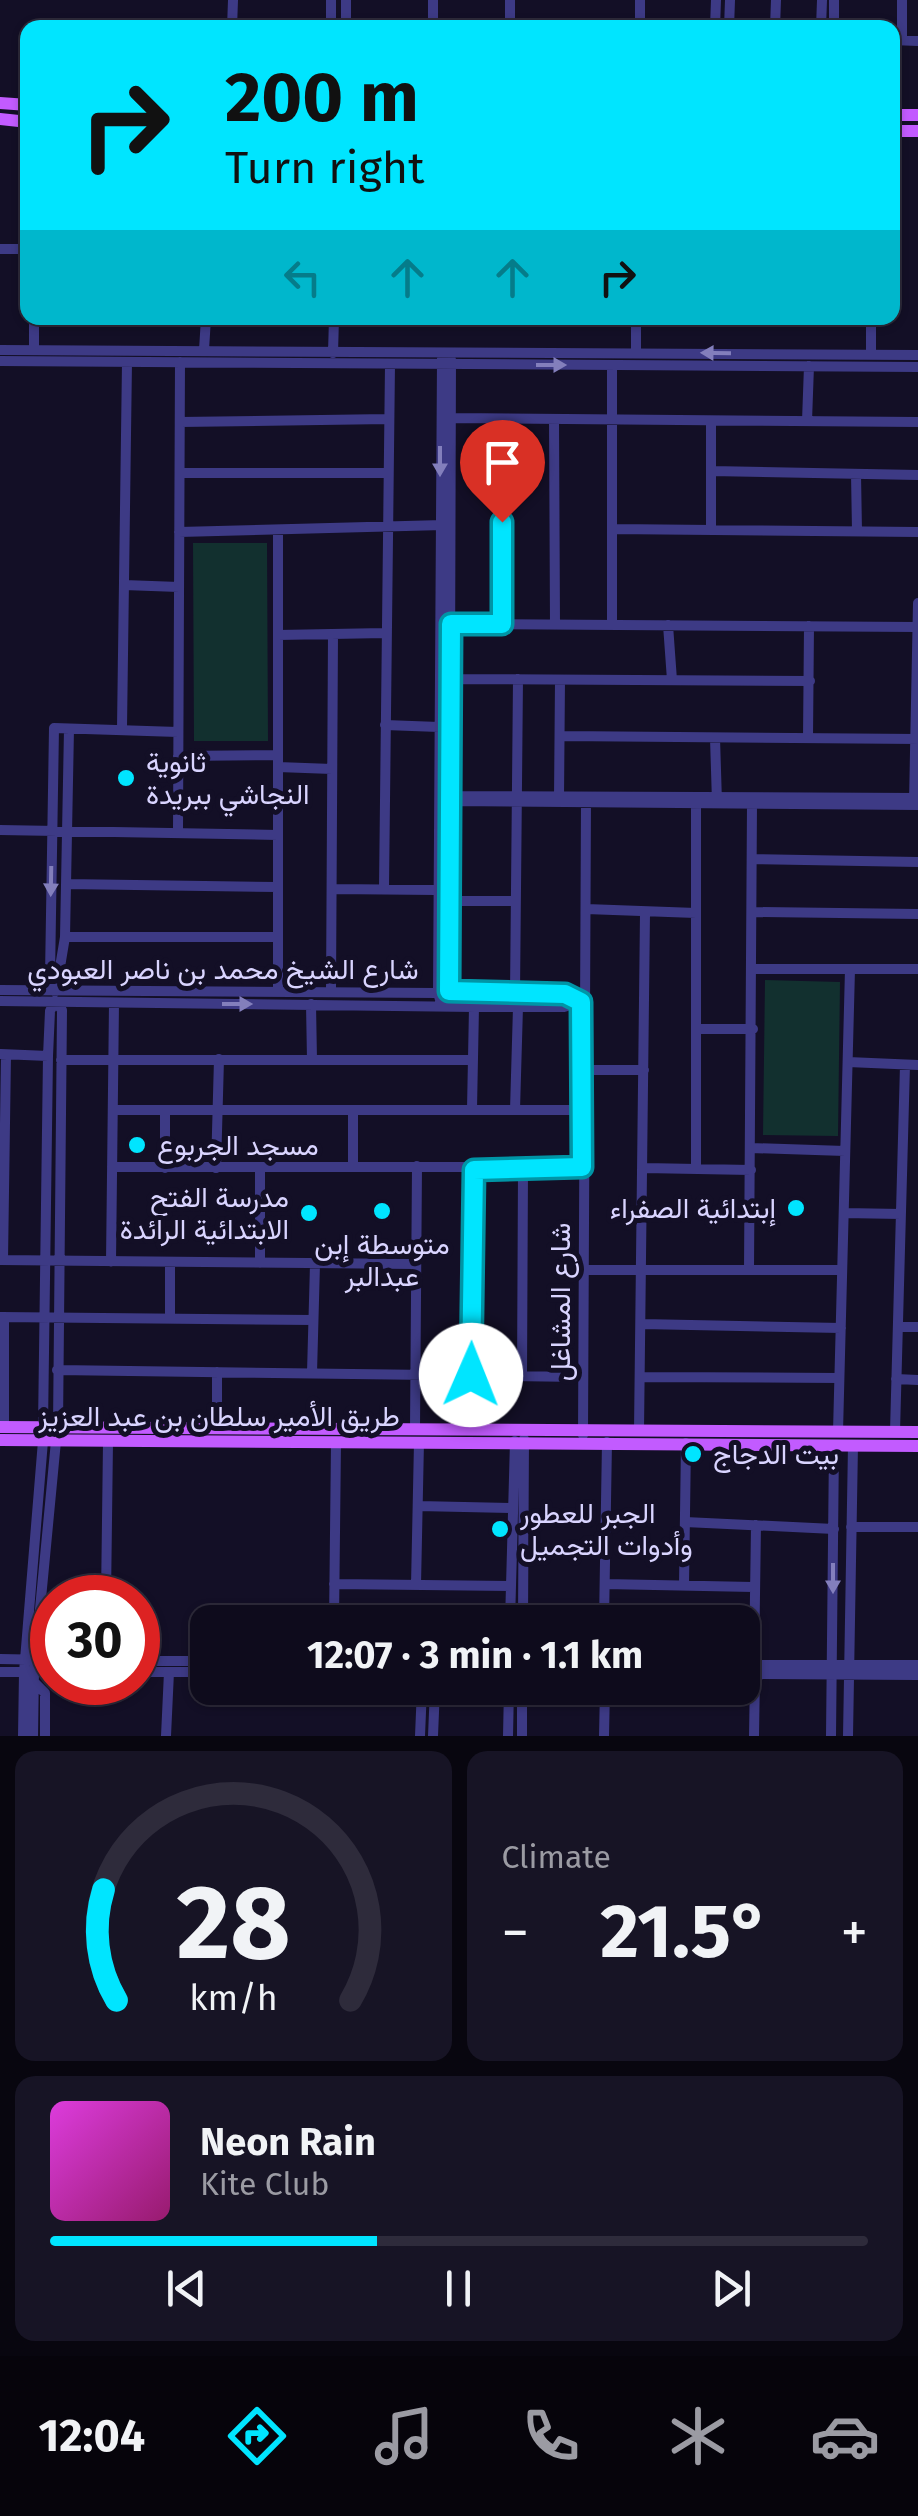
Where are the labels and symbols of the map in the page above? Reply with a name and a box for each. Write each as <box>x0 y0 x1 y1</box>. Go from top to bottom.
one-way arrow <box>699 345 731 361</box>
one-way arrow <box>536 357 568 373</box>
pin <box>460 420 545 523</box>
one-way arrow <box>432 446 448 478</box>
place label: ثانوية النجاشي ببريدة <box>146 746 310 817</box>
marker: ثانوية النجاشي ببريدة <box>115 767 137 789</box>
one-way arrow <box>43 866 59 898</box>
street label: شارع الشيخ محمد بن ناصر العبودي <box>27 953 419 992</box>
one-way arrow <box>222 996 254 1012</box>
place label: مسجد الجربوع <box>157 1129 319 1164</box>
marker: مسجد الجربوع <box>126 1134 148 1156</box>
place label: مدرسة الفتح الابتدائية الرائدة <box>120 1181 289 1247</box>
place label: إبتدائية الصفراء <box>610 1192 776 1227</box>
marker: إبتدائية الصفراء <box>785 1197 807 1219</box>
marker: متوسطة إبن عبدالبر <box>371 1200 393 1222</box>
marker: مدرسة الفتح الابتدائية الرائدة <box>298 1202 320 1224</box>
street label: شارع المشاغل <box>544 1223 579 1381</box>
place label: متوسطة إبن عبدالبر <box>314 1228 450 1294</box>
position arrow <box>419 1323 523 1427</box>
street label: طريق الأمير سلطان بن عبد العزيز <box>37 1400 400 1434</box>
place label: بيت الدجاج <box>713 1438 839 1473</box>
marker: بيت الدجاج <box>682 1443 704 1465</box>
place label: الجبر للعطور وأدوات التجميل <box>519 1497 693 1563</box>
marker: الجبر للعطور وأدوات التجميل <box>489 1518 511 1540</box>
one-way arrow <box>825 1562 841 1594</box>
speed limit sign: 30 <box>30 1575 160 1705</box>

